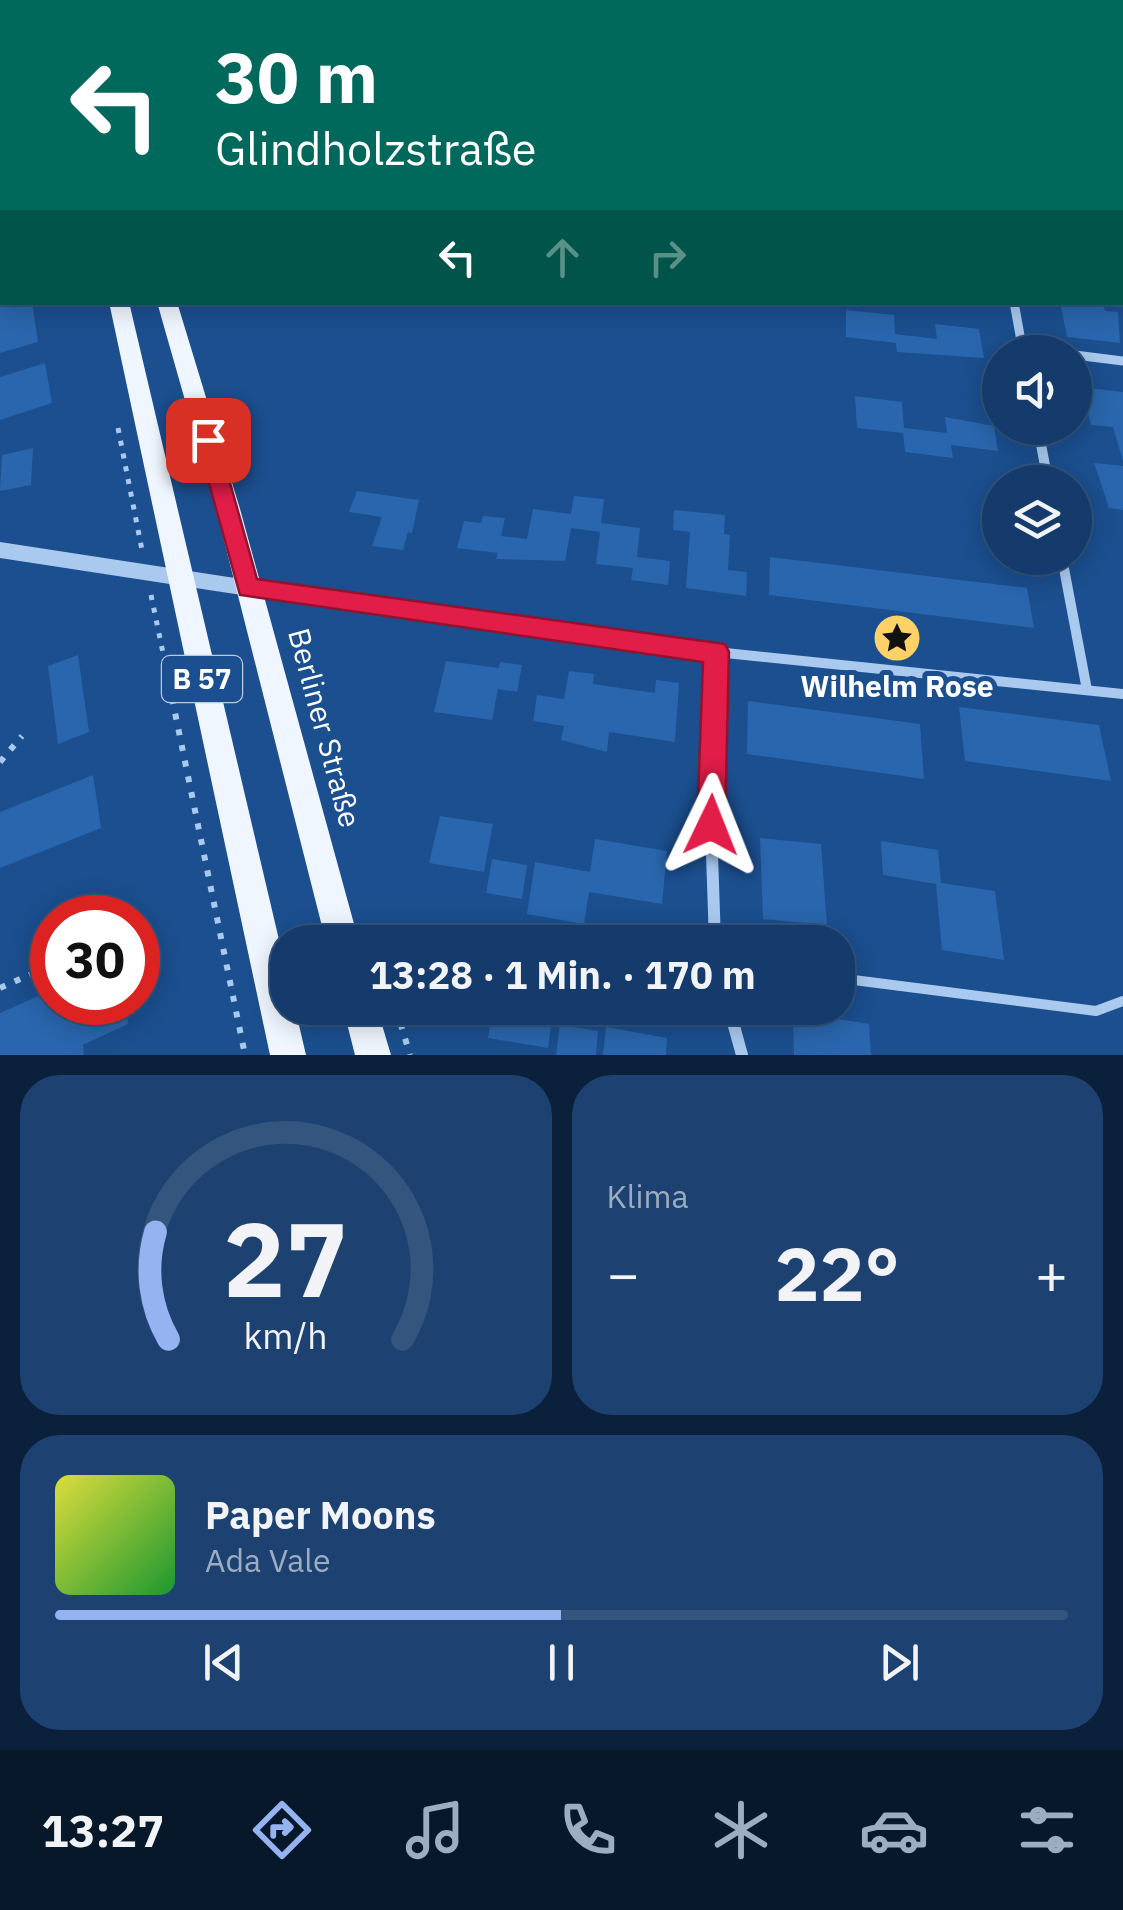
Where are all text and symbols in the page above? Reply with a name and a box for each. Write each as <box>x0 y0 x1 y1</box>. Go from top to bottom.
text: 30 m <box>215 31 378 122</box>
icon: left <box>50 40 180 170</box>
text: Glindholzstraße <box>215 119 537 177</box>
icon: left <box>430 230 485 285</box>
icon: ahead <box>535 230 590 285</box>
icon: right <box>640 230 695 285</box>
map controls <box>982 335 1092 575</box>
button: sound <box>982 335 1092 445</box>
pin <box>166 398 251 483</box>
icon: arrive <box>181 413 236 468</box>
button: layers <box>982 465 1092 575</box>
place icon: Wilhelm Rose <box>871 612 923 664</box>
street label: Berliner Straße <box>280 624 371 832</box>
road number: B 57 <box>162 656 242 702</box>
place label: Wilhelm Rose <box>800 666 994 705</box>
position arrow <box>659 773 763 877</box>
speed limit sign: 30 <box>30 895 160 1025</box>
text: 13:28 · 1 Min. · 170 m <box>369 950 756 999</box>
text: Klima <box>607 1175 689 1217</box>
text: 27 <box>223 1190 348 1326</box>
text: 22° <box>775 1224 900 1322</box>
text: − <box>607 1238 640 1309</box>
text: + <box>1035 1238 1068 1309</box>
text: km/h <box>244 1312 328 1359</box>
text: Paper Moons <box>205 1490 436 1539</box>
text: Ada Vale <box>205 1539 331 1581</box>
icon: previous <box>196 1635 251 1690</box>
icon: pause <box>534 1635 589 1690</box>
icon: next <box>872 1635 927 1690</box>
icon: directions <box>247 1795 317 1865</box>
icon: music <box>400 1795 470 1865</box>
icon: phone <box>553 1795 623 1865</box>
icon: climate <box>706 1795 776 1865</box>
icon: car <box>859 1795 929 1865</box>
icon: filters <box>1012 1795 1082 1865</box>
text: 13:27 <box>41 1801 164 1859</box>

